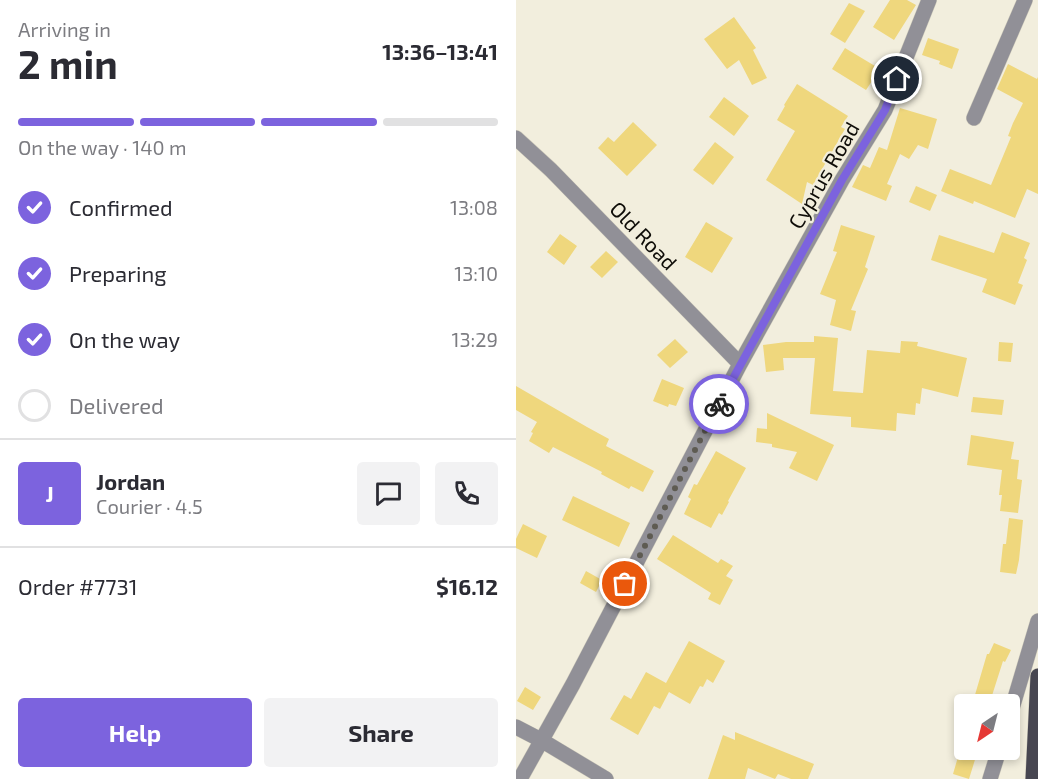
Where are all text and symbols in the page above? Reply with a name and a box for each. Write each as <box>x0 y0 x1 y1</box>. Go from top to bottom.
text: Arriving in <box>18 17 111 41</box>
text: 13:36–13:41 <box>382 38 498 64</box>
text: 2 min <box>18 40 118 87</box>
pin <box>871 53 922 104</box>
icon: home <box>880 62 913 95</box>
street label: Cyprus Road <box>782 117 864 233</box>
text: On the way · 140 m <box>18 135 187 159</box>
icon: check <box>18 191 51 224</box>
text: Confirmed <box>69 194 173 220</box>
text: 13:08 <box>450 195 498 219</box>
street label: Old Road <box>605 196 683 274</box>
icon: check <box>18 257 51 290</box>
text: Preparing <box>69 260 167 286</box>
text: 13:10 <box>454 261 498 285</box>
icon: check <box>18 323 51 356</box>
text: On the way <box>69 326 180 352</box>
text: 13:29 <box>452 327 498 351</box>
courier <box>689 374 749 434</box>
icon: bike <box>703 388 736 421</box>
text: Delivered <box>69 392 164 418</box>
button: chat <box>357 462 420 525</box>
button: phone <box>435 462 498 525</box>
text: Jordan <box>96 468 165 494</box>
text: J <box>45 480 54 506</box>
text: Courier · 4.5 <box>96 494 203 518</box>
pin <box>599 558 650 609</box>
icon: bag <box>608 567 641 600</box>
text: Order #7731 <box>18 573 138 599</box>
text: $16.12 <box>436 573 498 599</box>
north arrow <box>954 694 1020 760</box>
map controls <box>954 694 1020 760</box>
button: Help <box>18 698 252 767</box>
button: Share <box>264 698 498 767</box>

